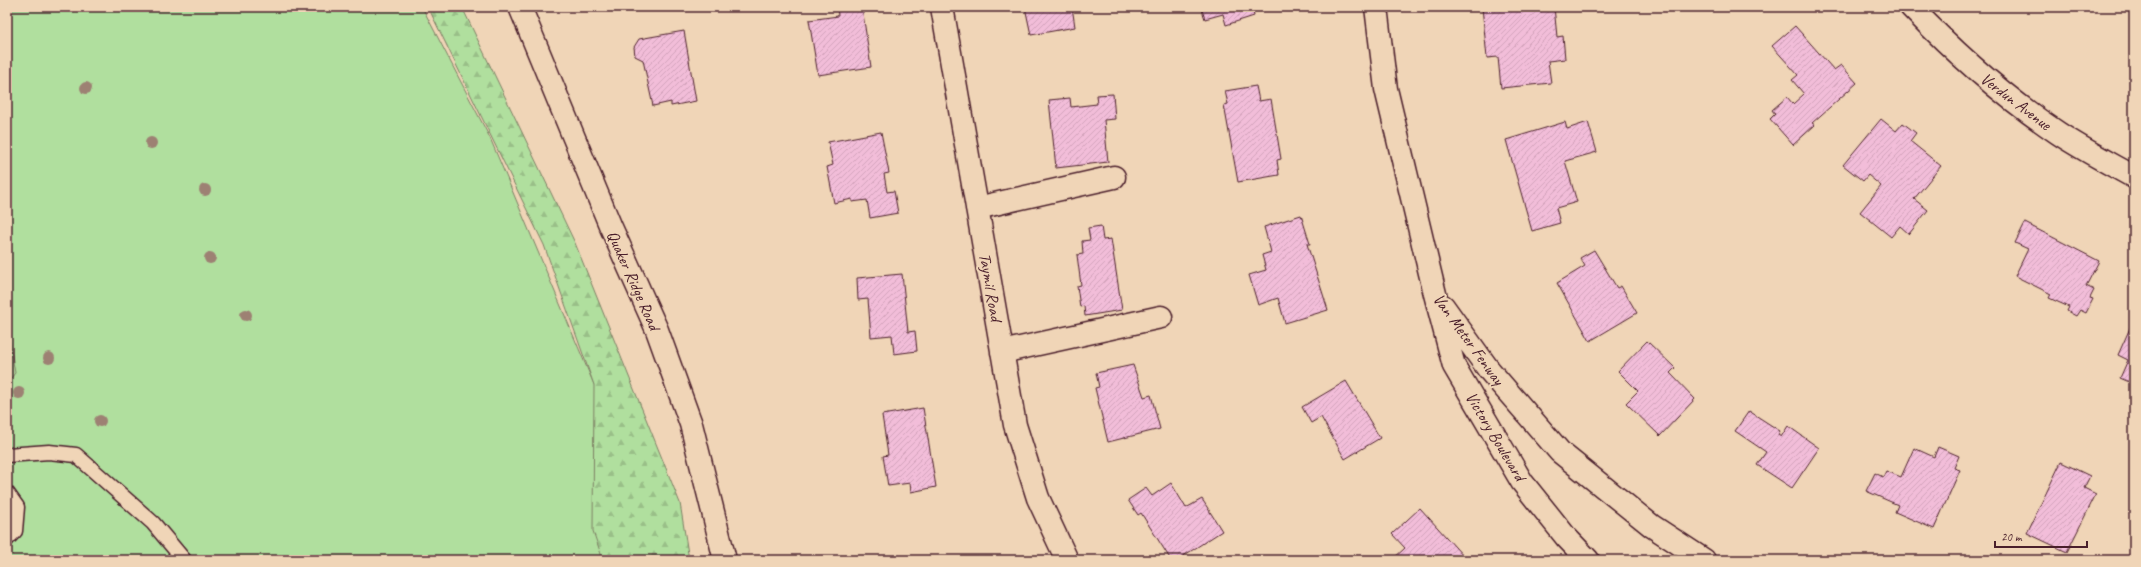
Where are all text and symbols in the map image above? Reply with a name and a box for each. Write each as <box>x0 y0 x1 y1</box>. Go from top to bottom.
street label: Verdun Avenue <box>1976 68 2056 136</box>
street label: Quaker Ridge Road <box>602 227 666 336</box>
street label: Taymil Road <box>974 251 1007 325</box>
street label: Van Meter Fenway <box>1428 289 1510 390</box>
street label: Victory Boulevard <box>1461 388 1532 487</box>
scale bar <box>1995 523 2087 549</box>
text: 20 m <box>2001 529 2023 545</box>

